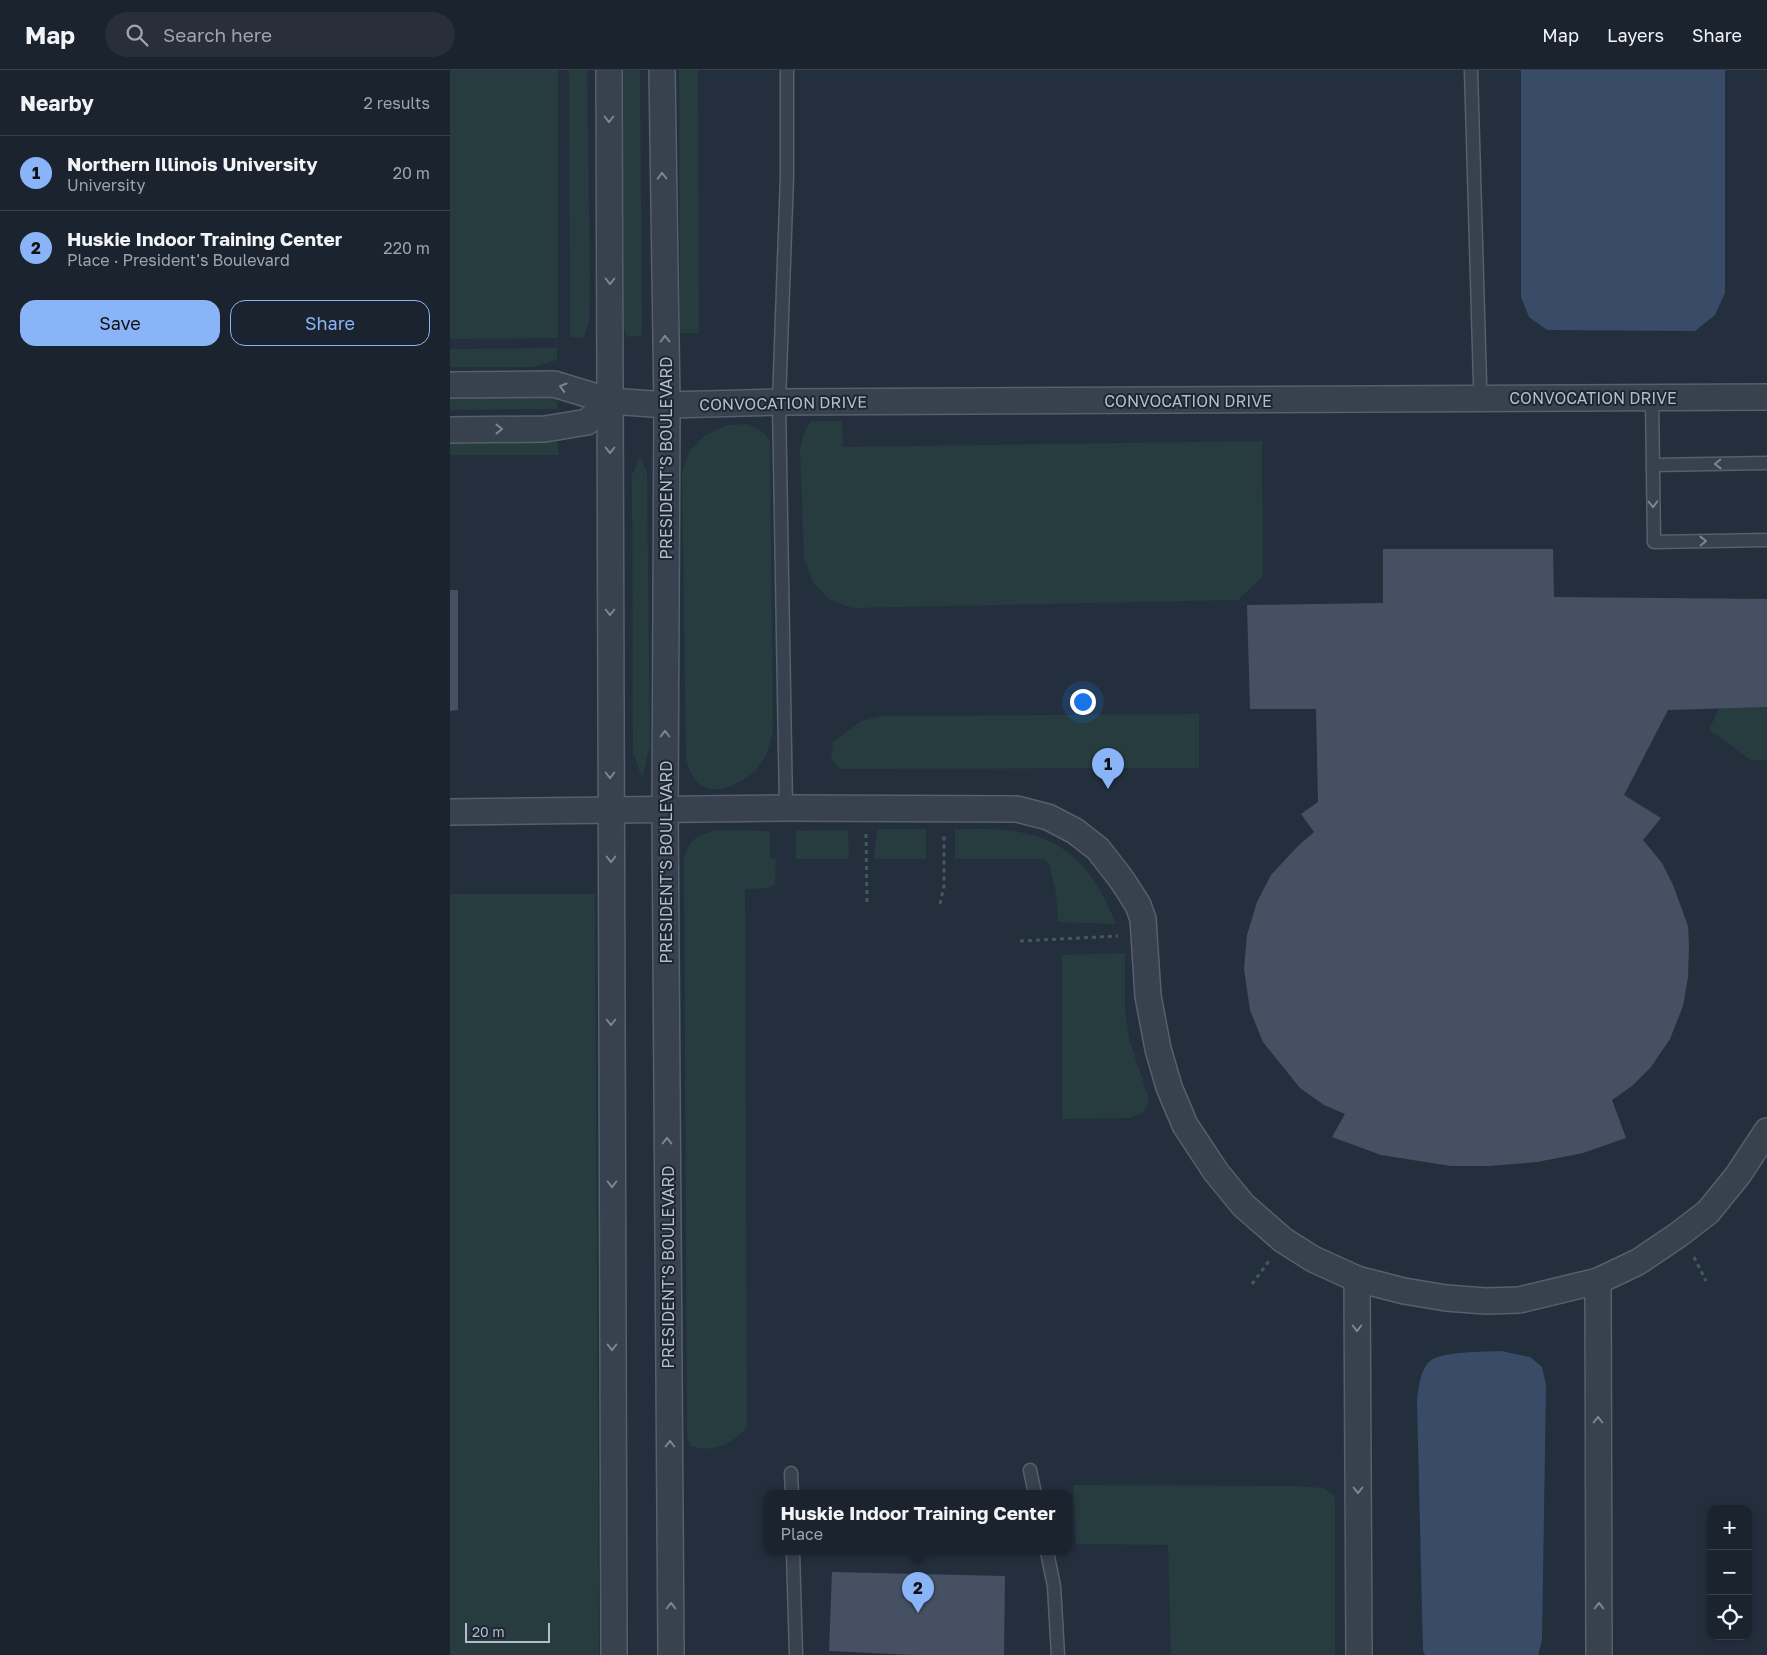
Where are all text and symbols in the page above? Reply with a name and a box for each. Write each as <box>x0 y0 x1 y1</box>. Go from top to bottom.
search box <box>105 12 455 57</box>
text: Map <box>25 20 75 49</box>
icon: search <box>123 21 151 49</box>
text: Search here <box>163 23 272 46</box>
text: Map <box>1542 24 1579 46</box>
text: Layers <box>1607 24 1664 46</box>
text: Share <box>1692 24 1742 46</box>
text: Nearby <box>20 90 94 116</box>
text: 2 results <box>364 93 430 113</box>
one-way arrow <box>604 115 614 123</box>
text: Northern Illinois University <box>67 152 318 175</box>
text: 1 <box>32 163 40 183</box>
text: 20 m <box>393 163 430 183</box>
one-way arrow <box>657 172 667 180</box>
text: University <box>67 175 145 195</box>
text: Huskie Indoor Training Center <box>67 227 342 250</box>
text: 2 <box>31 238 41 258</box>
text: 220 m <box>383 238 430 258</box>
text: Place · President's Boulevard <box>67 250 290 270</box>
one-way arrow <box>605 278 615 285</box>
button: Save <box>20 300 220 346</box>
button: Share <box>230 300 430 346</box>
one-way arrow <box>660 334 670 342</box>
street label: PRESIDENT'S BOULEVARD <box>656 357 676 559</box>
one-way arrow <box>559 382 568 392</box>
street label: CONVOCATION DRIVE <box>1509 388 1677 408</box>
street label: CONVOCATION DRIVE <box>1104 391 1272 411</box>
street label: CONVOCATION DRIVE <box>699 392 867 414</box>
one-way arrow <box>495 424 503 435</box>
one-way arrow <box>605 446 615 454</box>
one-way arrow <box>1714 459 1722 469</box>
one-way arrow <box>1648 500 1658 508</box>
one-way arrow <box>1699 536 1707 546</box>
one-way arrow <box>605 609 615 617</box>
your location <box>1070 689 1096 715</box>
one-way arrow <box>660 730 670 738</box>
pin: 1 <box>1092 748 1124 789</box>
street label: PRESIDENT'S BOULEVARD <box>656 761 676 963</box>
one-way arrow <box>605 772 615 779</box>
one-way arrow <box>606 856 616 863</box>
one-way arrow <box>606 1018 616 1026</box>
one-way arrow <box>662 1137 672 1145</box>
street label: PRESIDENT'S BOULEVARD <box>658 1166 678 1368</box>
one-way arrow <box>607 1180 617 1188</box>
one-way arrow <box>1352 1324 1362 1332</box>
one-way arrow <box>607 1343 617 1351</box>
one-way arrow <box>1593 1416 1603 1424</box>
one-way arrow <box>664 1440 675 1448</box>
one-way arrow <box>1353 1486 1363 1494</box>
popup <box>764 1490 1072 1555</box>
text: Huskie Indoor Training Center <box>780 1501 1056 1524</box>
map controls <box>1707 1505 1752 1640</box>
button: + <box>1707 1505 1752 1550</box>
text: Place <box>780 1524 823 1544</box>
button: − <box>1707 1550 1752 1595</box>
pin: 2 <box>902 1572 934 1613</box>
button: locate <box>1707 1595 1752 1640</box>
one-way arrow <box>666 1602 676 1610</box>
one-way arrow <box>1594 1602 1604 1610</box>
scale bar <box>465 1620 550 1643</box>
text: 20 m <box>472 1623 505 1640</box>

